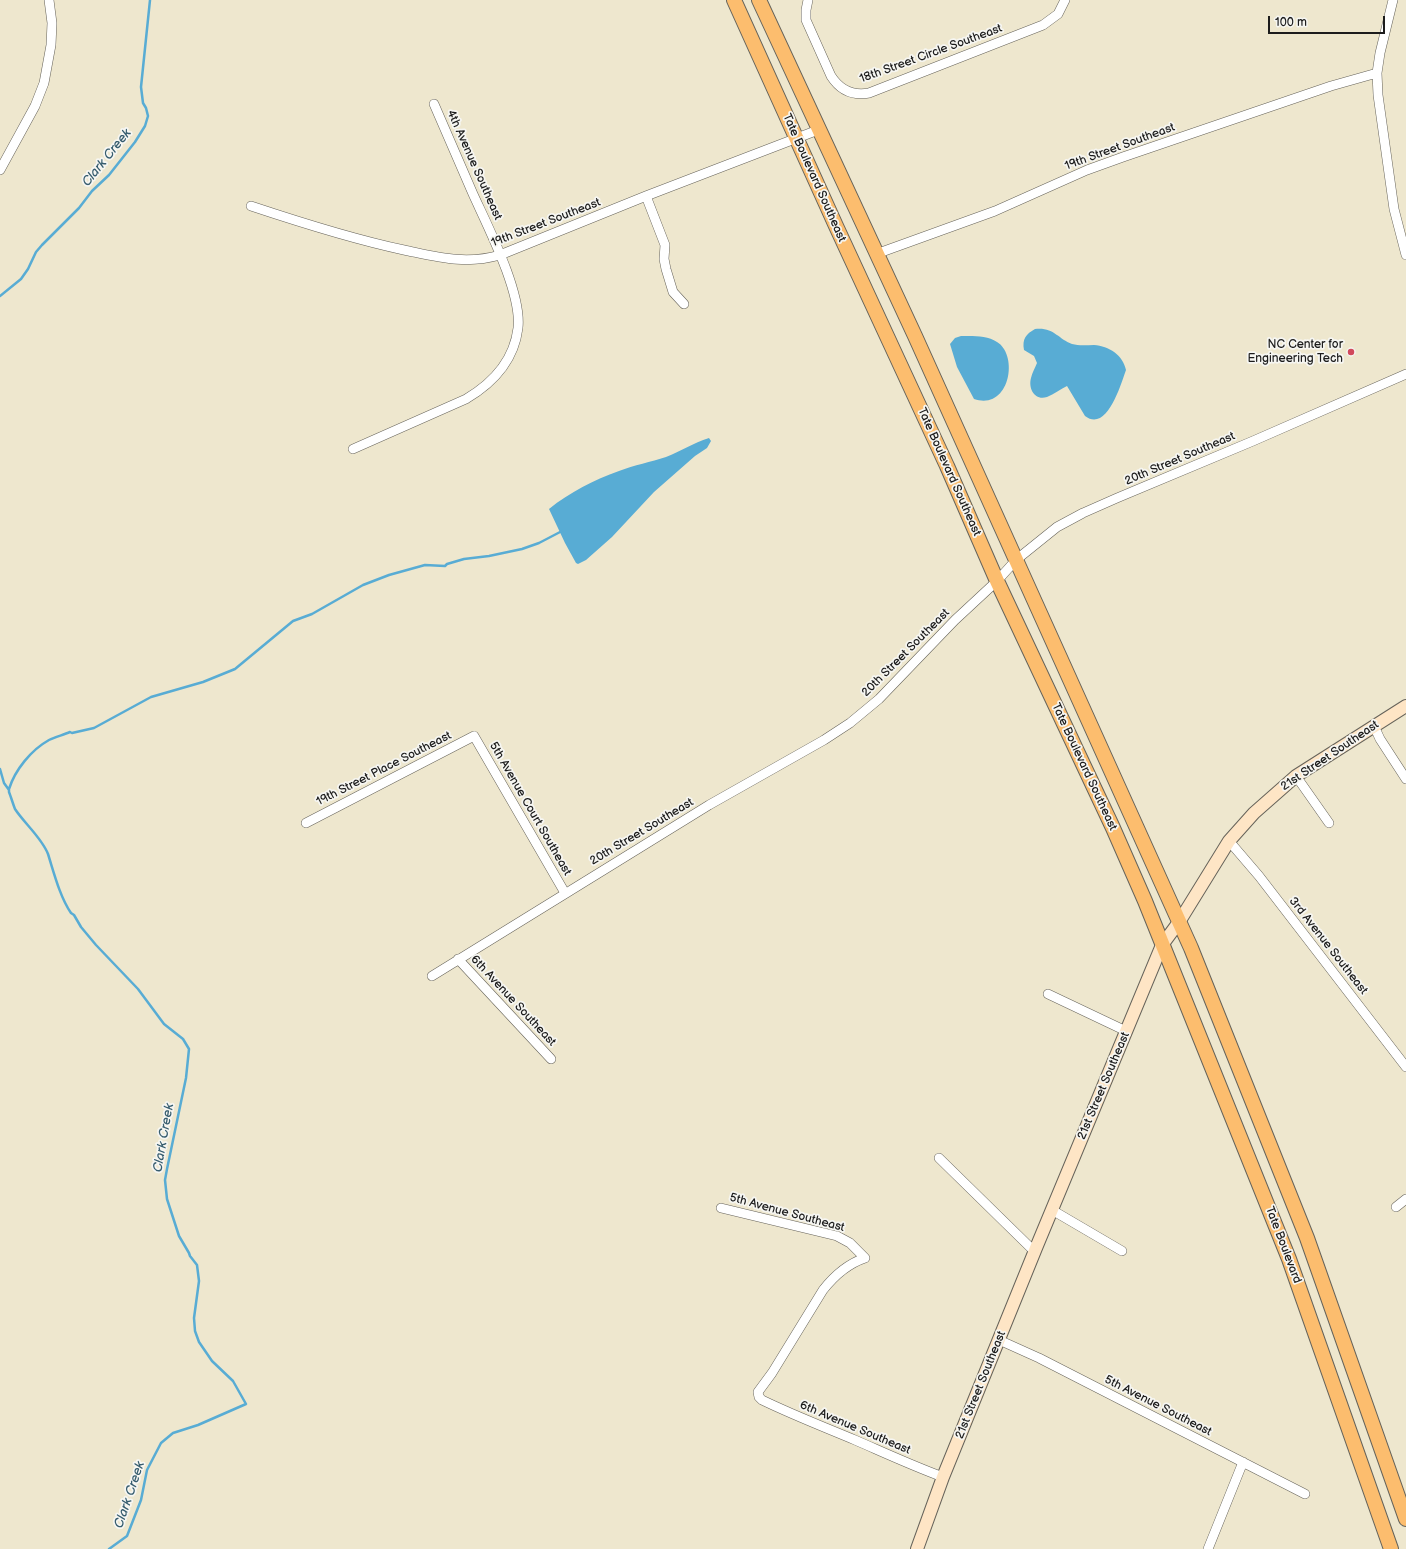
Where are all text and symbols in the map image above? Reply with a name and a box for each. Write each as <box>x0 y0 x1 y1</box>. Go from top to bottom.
scale bar <box>1270 8 1387 34</box>
text: 100 m <box>1275 15 1307 30</box>
street label: 18th Street Circle Southeast <box>858 21 1004 87</box>
street label: 4th Avenue Southeast <box>443 108 505 222</box>
street label: Tate Boulevard Southeast <box>779 112 849 244</box>
street label: 19th Street Southeast <box>1063 120 1177 174</box>
water label: Clark Creek <box>79 126 135 190</box>
street label: 19th Street Southeast <box>489 196 603 250</box>
place label: NC Center for Engineering Tech <box>1247 338 1343 366</box>
marker: NC Center for Engineering Tech <box>1346 347 1356 357</box>
street label: Tate Boulevard Southeast <box>914 406 984 538</box>
street label: 20th Street Southeast <box>1123 429 1237 489</box>
street label: 20th Street Southeast <box>859 606 953 700</box>
street label: Tate Boulevard Southeast <box>1048 701 1120 833</box>
street label: 21st Street Southeast <box>1278 718 1382 794</box>
street label: 19th Street Place Southeast <box>314 729 454 809</box>
street label: 5th Avenue Court Southeast <box>486 740 574 878</box>
street label: 20th Street Southeast <box>588 795 696 869</box>
street label: 3rd Avenue Southeast <box>1286 894 1370 998</box>
street label: 6th Avenue Southeast <box>467 953 559 1049</box>
street label: 21st Street Southeast <box>1075 1030 1133 1142</box>
water label: Clark Creek <box>150 1102 178 1174</box>
street label: 5th Avenue Southeast <box>728 1191 846 1235</box>
street label: Tate Boulevard <box>1262 1205 1304 1285</box>
street label: 21st Street Southeast <box>953 1329 1009 1441</box>
street label: 5th Avenue Southeast <box>1102 1373 1214 1439</box>
street label: 6th Avenue Southeast <box>797 1398 913 1458</box>
water label: Clark Creek <box>111 1460 149 1530</box>

